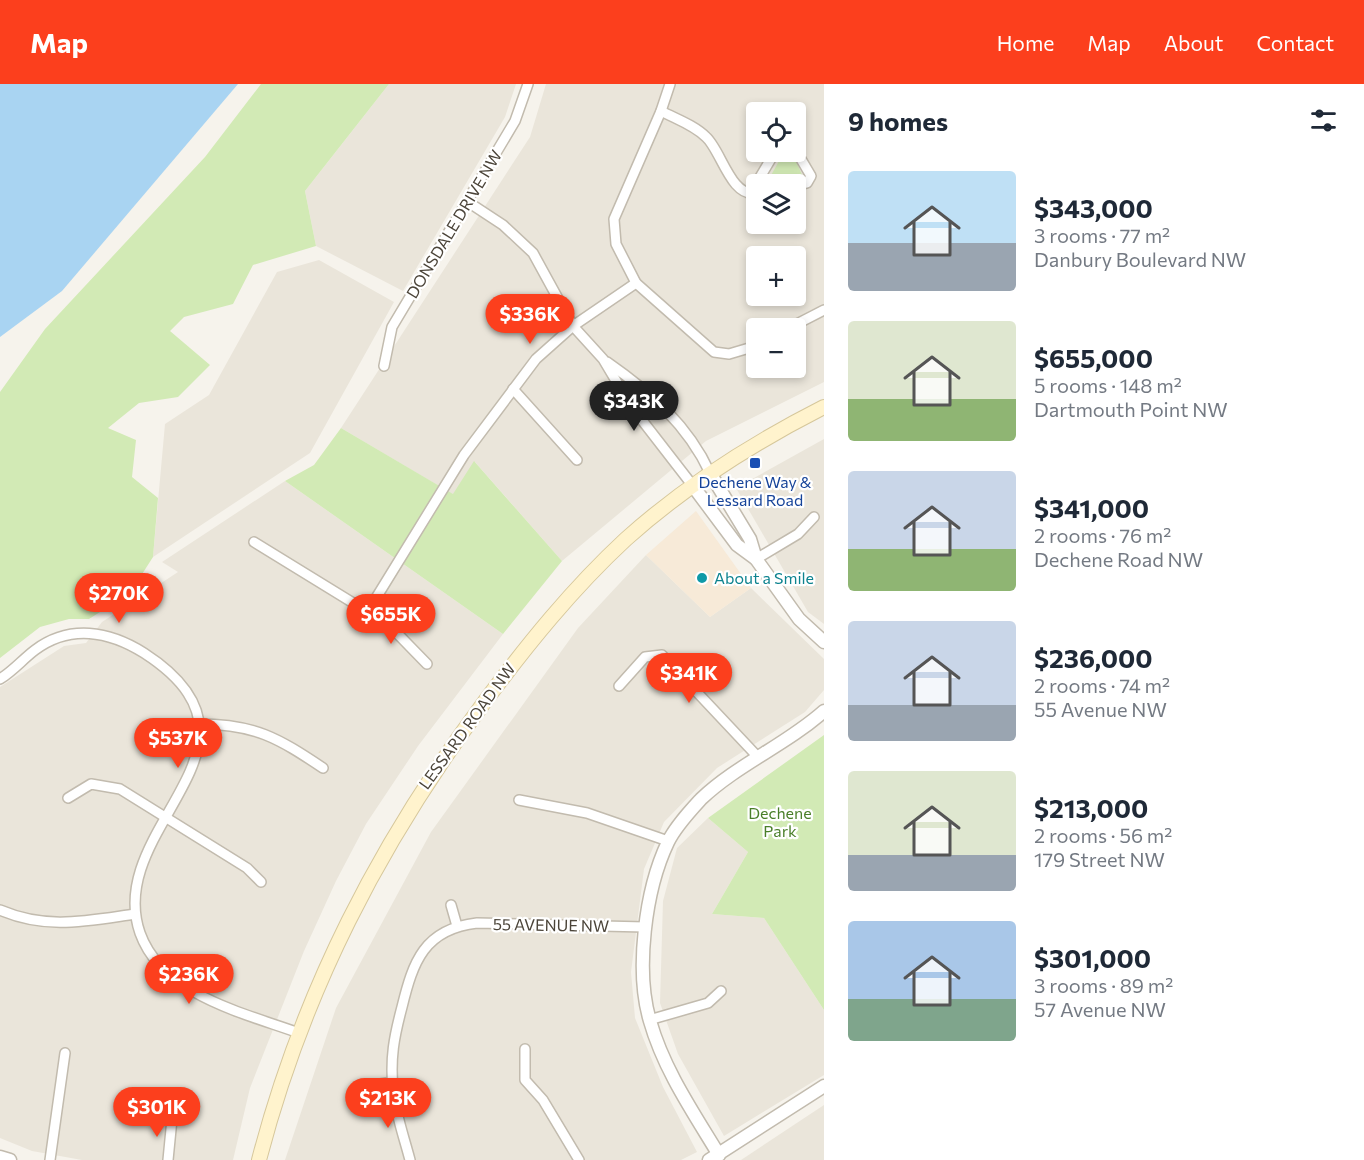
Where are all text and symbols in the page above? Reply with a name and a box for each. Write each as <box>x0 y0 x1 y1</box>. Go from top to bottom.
text: Map <box>30 25 88 59</box>
text: Home <box>997 30 1054 55</box>
text: Map <box>1087 30 1131 55</box>
text: About <box>1164 30 1223 55</box>
text: Contact <box>1256 30 1334 55</box>
map controls <box>746 102 806 378</box>
button: locate <box>746 102 806 162</box>
icon: filters <box>1307 104 1340 137</box>
text: 9 homes <box>848 105 948 136</box>
street label: DONSDALE DRIVE NW <box>402 146 505 301</box>
button: layers <box>746 174 806 234</box>
text: $343,000 <box>1034 192 1153 223</box>
icon: home <box>896 195 968 267</box>
text: 3 rooms · 77 m² <box>1034 223 1170 247</box>
button: + <box>746 246 806 306</box>
text: Danbury Boulevard NW <box>1034 247 1246 271</box>
pin: $336K <box>488 294 572 345</box>
text: $336K <box>500 301 560 325</box>
button: − <box>746 318 806 378</box>
text: $655,000 <box>1034 342 1153 373</box>
icon: home <box>896 345 968 417</box>
text: 5 rooms · 148 m² <box>1034 373 1182 397</box>
pin: $343K <box>592 381 676 432</box>
text: $343K <box>603 388 665 412</box>
text: Dartmouth Point NW <box>1034 397 1228 421</box>
marker: Dechene Way & Lessard Road <box>748 456 762 470</box>
place label: Dechene Way & Lessard Road <box>698 472 812 509</box>
text: $341,000 <box>1034 492 1149 523</box>
icon: home <box>896 495 968 567</box>
text: 2 rooms · 76 m² <box>1034 523 1171 547</box>
text: Dechene Road NW <box>1034 547 1203 571</box>
place label: About a Smile <box>714 568 814 587</box>
marker: About a Smile <box>695 571 709 585</box>
pin: $270K <box>77 573 161 624</box>
text: $270K <box>89 580 149 604</box>
pin: $655K <box>349 594 433 645</box>
text: $655K <box>360 601 422 625</box>
text: $236,000 <box>1034 642 1153 673</box>
icon: home <box>896 645 968 717</box>
pin: $341K <box>647 653 731 704</box>
street label: LESSARD ROAD NW <box>414 659 519 793</box>
text: $341K <box>660 660 718 684</box>
text: 2 rooms · 74 m² <box>1034 673 1170 697</box>
text: 55 Avenue NW <box>1034 697 1167 721</box>
pin: $537K <box>136 718 220 769</box>
text: $537K <box>148 725 208 749</box>
text: $213,000 <box>1034 792 1148 823</box>
icon: home <box>896 795 968 867</box>
park label: Dechene Park <box>748 803 812 840</box>
text: 2 rooms · 56 m² <box>1034 823 1172 847</box>
text: 179 Street NW <box>1034 847 1165 871</box>
street label: 55 AVENUE NW <box>493 914 609 935</box>
text: $301,000 <box>1034 942 1151 973</box>
icon: home <box>896 945 968 1017</box>
pin: $236K <box>147 954 231 1005</box>
text: $236K <box>159 961 219 985</box>
text: 3 rooms · 89 m² <box>1034 973 1173 997</box>
text: 57 Avenue NW <box>1034 997 1166 1021</box>
pin: $213K <box>346 1078 430 1129</box>
text: $213K <box>359 1085 417 1109</box>
pin: $301K <box>115 1087 199 1138</box>
text: $301K <box>127 1094 187 1118</box>

